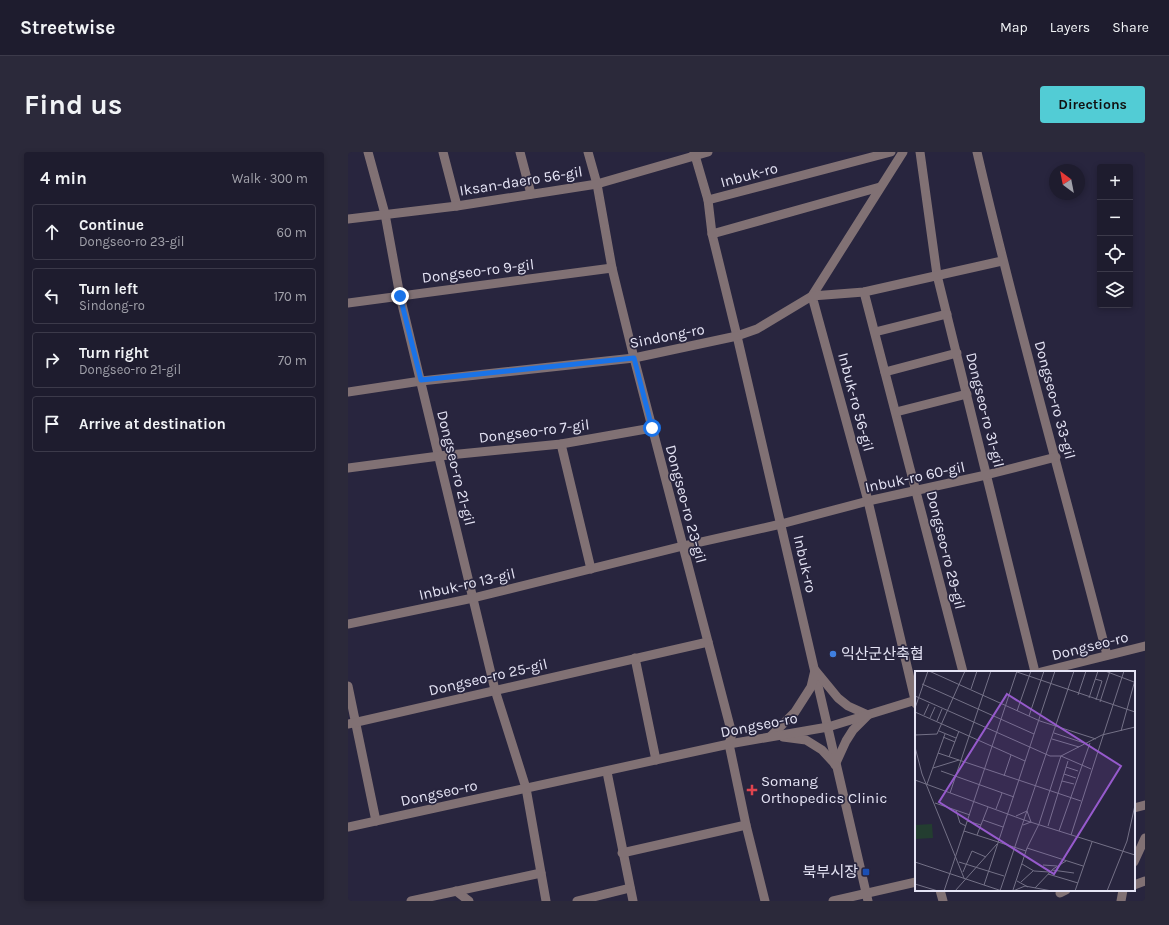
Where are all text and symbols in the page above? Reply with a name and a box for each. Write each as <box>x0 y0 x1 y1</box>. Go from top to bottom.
text: Streetwise <box>20 17 115 39</box>
text: Map <box>1000 19 1028 36</box>
text: Layers <box>1050 19 1090 36</box>
text: Share <box>1112 19 1149 36</box>
button: Directions <box>1040 86 1145 123</box>
text: Find us <box>24 88 123 121</box>
street label: Inbuk-ro <box>718 159 780 191</box>
street label: Iksan-daero 56-gil <box>458 162 584 200</box>
north arrow <box>1049 164 1085 200</box>
map controls <box>1097 164 1133 308</box>
button: + <box>1097 164 1133 200</box>
text: 4 min <box>40 168 87 188</box>
text: Walk · 300 m <box>232 171 308 186</box>
button: − <box>1097 200 1133 236</box>
text: Continue <box>79 216 144 234</box>
icon: ahead <box>41 221 63 243</box>
text: 60 m <box>277 225 307 240</box>
text: Dongseo-ro 23-gil <box>79 234 184 249</box>
button: locate <box>1097 236 1133 272</box>
street label: Dongseo-ro 9-gil <box>421 255 535 287</box>
button: layers <box>1097 272 1133 308</box>
text: Turn left <box>79 280 138 298</box>
icon: left <box>41 285 63 307</box>
route end <box>391 287 409 305</box>
text: 170 m <box>274 289 307 304</box>
text: Sindong-ro <box>79 298 145 313</box>
street label: Sindong-ro <box>628 320 706 352</box>
street label: Dongseo-ro 33-gil <box>1031 339 1079 461</box>
text: Turn right <box>79 344 149 362</box>
icon: right <box>41 349 63 371</box>
street label: Inbuk-ro 56-gil <box>834 351 878 453</box>
street label: Dongseo-ro 31-gil <box>962 351 1008 469</box>
text: 70 m <box>278 353 307 368</box>
text: Dongseo-ro 21-gil <box>79 362 181 377</box>
street label: Dongseo-ro 21-gil <box>433 409 479 527</box>
icon: arrive <box>41 413 63 435</box>
text: Arrive at destination <box>79 415 226 433</box>
street label: Dongseo-ro 7-gil <box>478 415 590 447</box>
route start <box>643 419 661 437</box>
street label: Dongseo-ro 23-gil <box>662 443 710 565</box>
street label: Inbuk-ro 60-gil <box>863 458 967 496</box>
street label: Dongseo-ro 29-gil <box>923 489 969 611</box>
street label: Inbuk-ro <box>790 533 820 595</box>
street label: Inbuk-ro 13-gil <box>417 564 517 604</box>
street label: Dongseo-ro <box>1050 628 1130 664</box>
place label: 익산군산축협 <box>841 645 924 663</box>
marker: 익산군산축협 <box>828 649 838 659</box>
street label: Dongseo-ro 25-gil <box>427 655 549 699</box>
inset map <box>915 671 1135 891</box>
street label: Dongseo-ro <box>719 709 799 741</box>
place label: Somang Orthopedics Clinic <box>761 772 887 807</box>
street label: Dongseo-ro <box>399 776 479 810</box>
marker: Somang Orthopedics Clinic <box>746 784 758 796</box>
place label: 북부시장 <box>803 863 858 881</box>
marker: 북부시장 <box>861 867 871 877</box>

